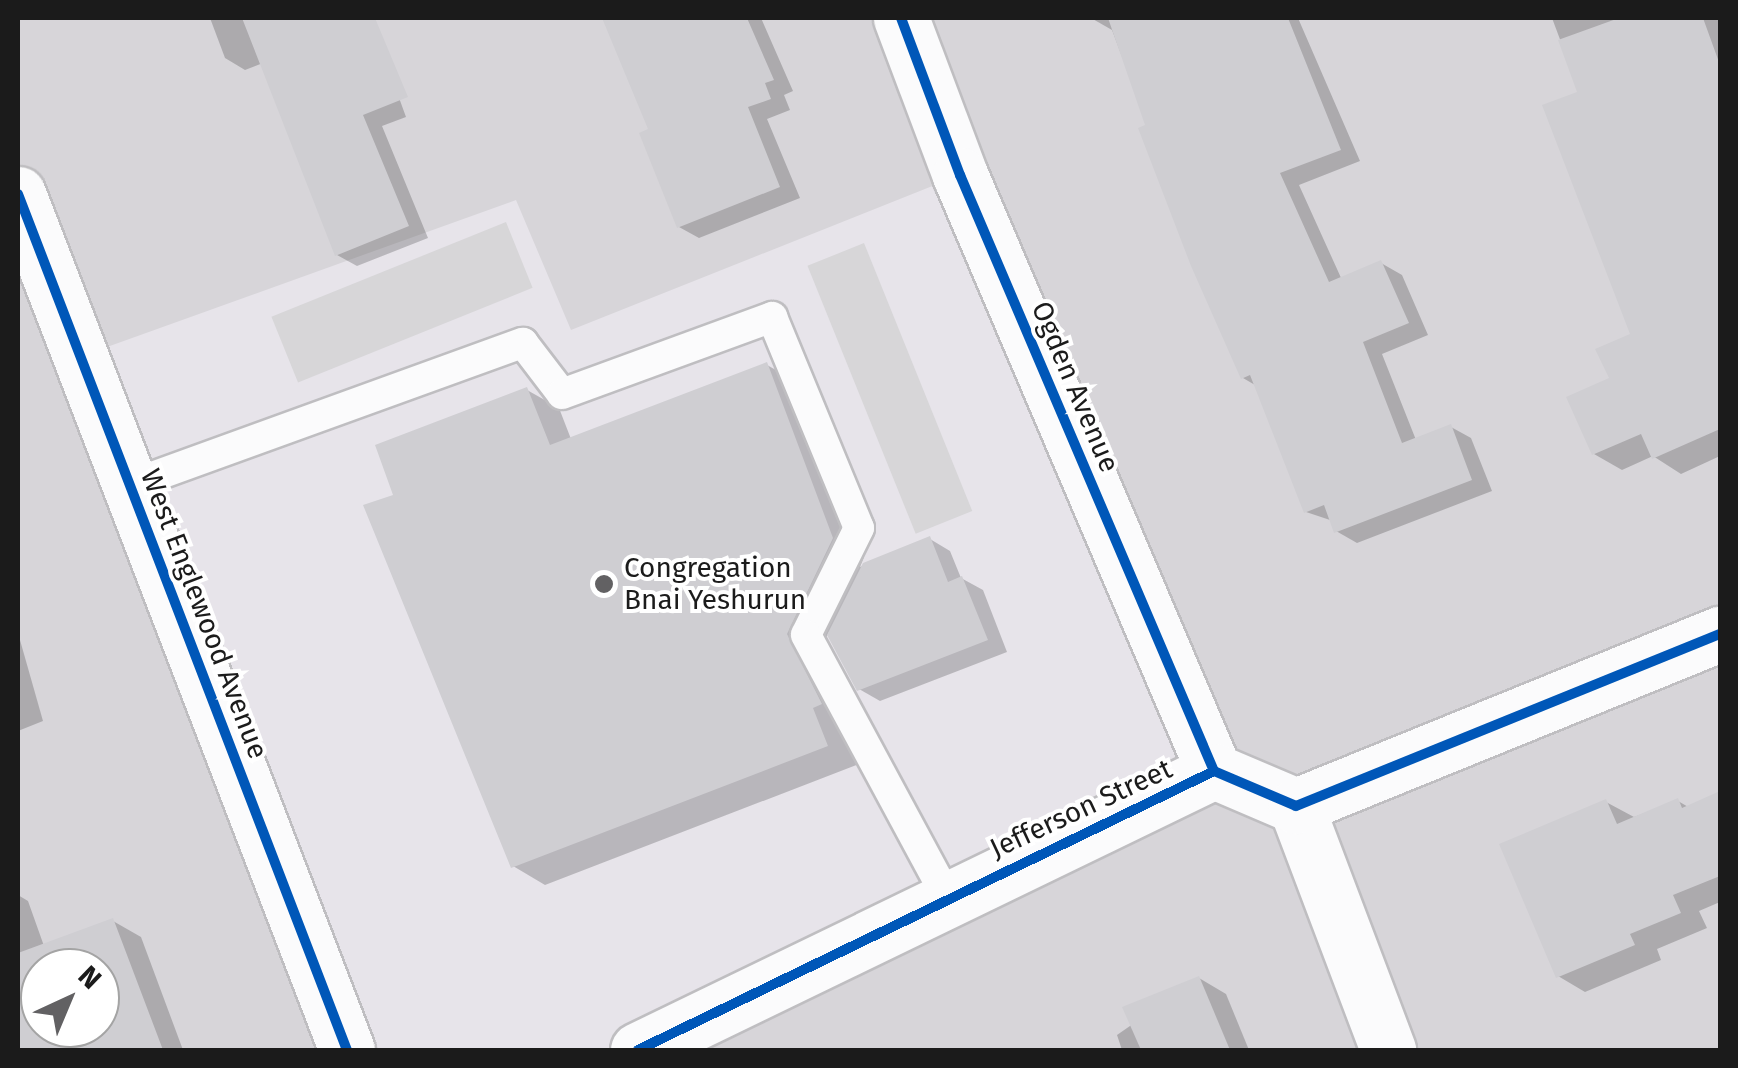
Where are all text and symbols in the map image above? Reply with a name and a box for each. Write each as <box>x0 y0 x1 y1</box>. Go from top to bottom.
street label: Ogden Avenue <box>1024 297 1126 477</box>
street label: West Englewood Avenue <box>133 464 275 764</box>
place label: Congregation Bnai Yeshurun <box>624 551 806 617</box>
marker: Congregation Bnai Yeshurun <box>593 573 615 595</box>
street label: Jefferson Street <box>985 752 1177 866</box>
north arrow <box>20 948 120 1048</box>
text: N <box>72 959 108 996</box>

